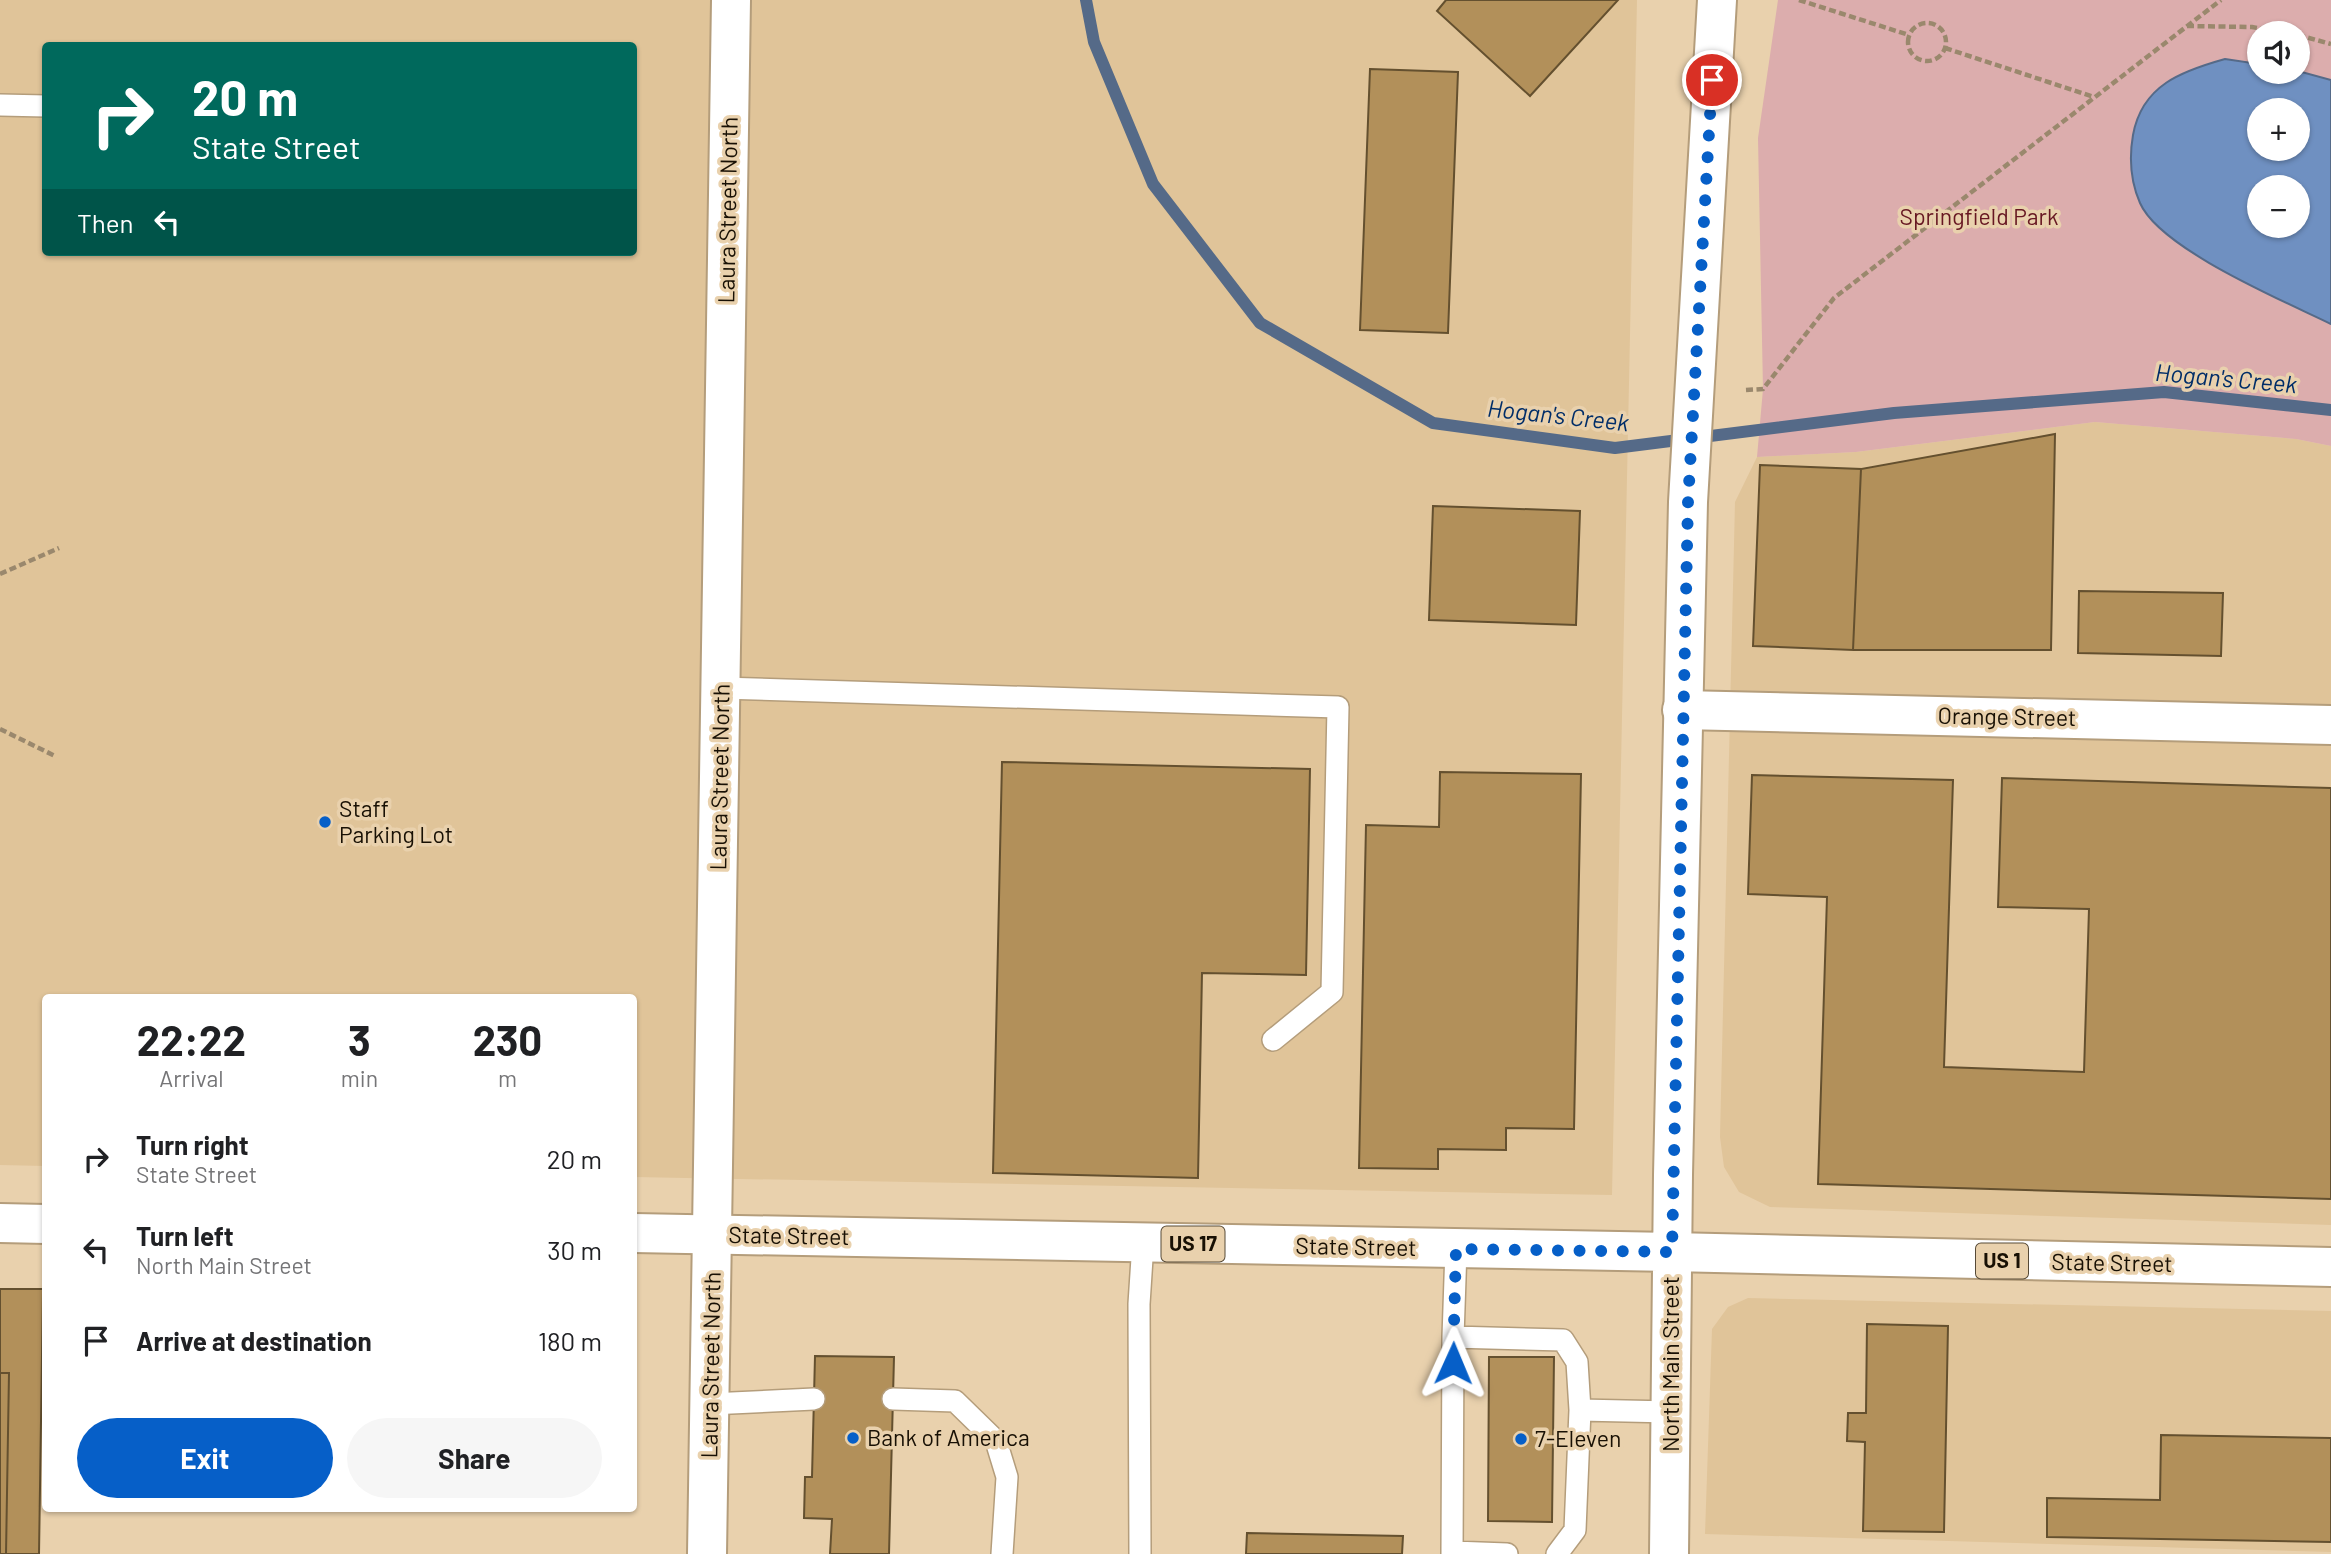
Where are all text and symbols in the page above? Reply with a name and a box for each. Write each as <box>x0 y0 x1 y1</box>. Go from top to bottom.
map controls <box>2247 21 2310 238</box>
button: sound <box>2247 21 2310 84</box>
pin <box>1682 50 1742 110</box>
icon: arrive <box>1693 61 1731 99</box>
text: 20 m <box>192 67 298 126</box>
icon: right <box>77 70 168 161</box>
button: + <box>2247 98 2310 161</box>
street label: Laura Street North <box>711 116 743 304</box>
text: State Street <box>192 127 361 165</box>
button: − <box>2247 175 2310 238</box>
park label: Springfield Park <box>1899 202 2059 230</box>
icon: left <box>148 203 186 241</box>
text: Then <box>77 207 134 238</box>
water label: Hogan's Creek <box>2154 357 2299 398</box>
water label: Hogan's Creek <box>1486 393 1631 436</box>
street label: Laura Street North <box>703 683 735 871</box>
street label: Orange Street <box>1937 701 2077 731</box>
place label: Staff Parking Lot <box>339 794 453 848</box>
marker: Staff Parking Lot <box>317 814 333 830</box>
text: 22:22 <box>137 1014 246 1064</box>
text: 3 <box>348 1014 371 1064</box>
text: 230 <box>473 1014 542 1064</box>
text: Arrival <box>159 1064 224 1092</box>
text: min <box>341 1064 378 1092</box>
text: m <box>498 1064 517 1092</box>
text: Turn right <box>136 1129 249 1160</box>
icon: right <box>77 1140 115 1178</box>
text: 20 m <box>547 1143 602 1174</box>
text: State Street <box>136 1160 257 1188</box>
text: Turn left <box>136 1220 234 1251</box>
street label: State Street <box>728 1220 850 1250</box>
road number: US 17 <box>1162 1226 1224 1262</box>
icon: left <box>77 1231 115 1269</box>
street label: State Street <box>1295 1231 1417 1261</box>
text: 30 m <box>547 1234 602 1265</box>
road number: US 1 <box>1976 1244 2028 1278</box>
street label: State Street <box>2051 1247 2173 1277</box>
text: North Main Street <box>136 1251 312 1279</box>
street label: Laura Street North <box>694 1271 726 1459</box>
street label: North Main Street <box>1656 1276 1684 1452</box>
icon: arrive <box>77 1322 115 1360</box>
text: Arrive at destination <box>136 1325 372 1356</box>
text: 180 m <box>538 1325 602 1356</box>
position arrow <box>1416 1326 1490 1400</box>
button: Exit <box>77 1418 333 1498</box>
button: Share <box>347 1418 602 1498</box>
place label: Bank of America <box>867 1423 1030 1451</box>
place label: 7-Eleven <box>1535 1424 1621 1452</box>
marker: Bank of America <box>845 1430 861 1446</box>
marker: 7-Eleven <box>1513 1431 1529 1447</box>

